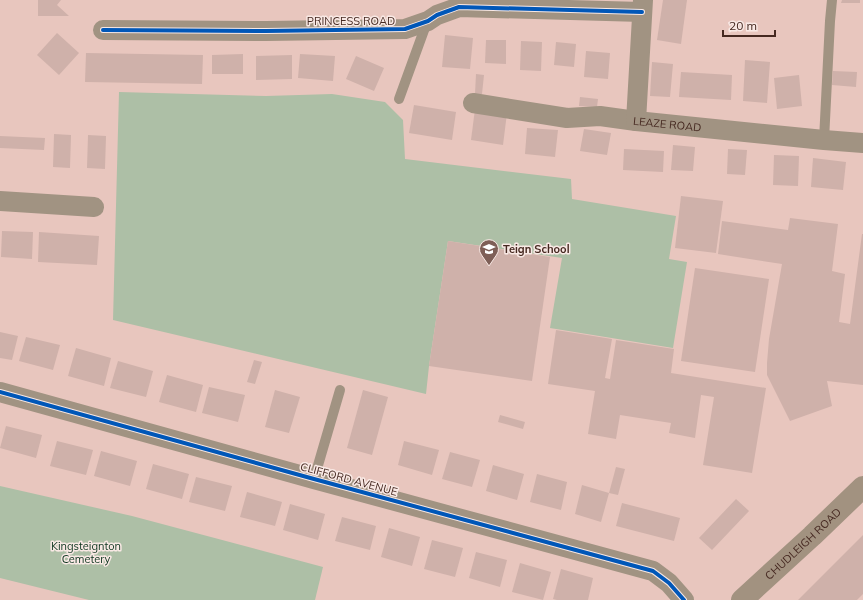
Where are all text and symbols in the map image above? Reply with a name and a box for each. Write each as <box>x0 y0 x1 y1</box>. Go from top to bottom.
scale bar <box>723 12 775 38</box>
street label: PRINCESS ROAD <box>307 14 395 28</box>
text: 20 m <box>729 18 757 33</box>
street label: LEAZE ROAD <box>632 114 702 135</box>
school or university icon: Teign School <box>478 238 500 266</box>
place label: Teign School <box>503 242 570 256</box>
street label: CLIFFORD AVENUE <box>299 459 399 499</box>
street label: CHUDLEIGH ROAD <box>762 505 844 583</box>
park label: Kingsteignton Cemetery <box>51 539 121 566</box>

